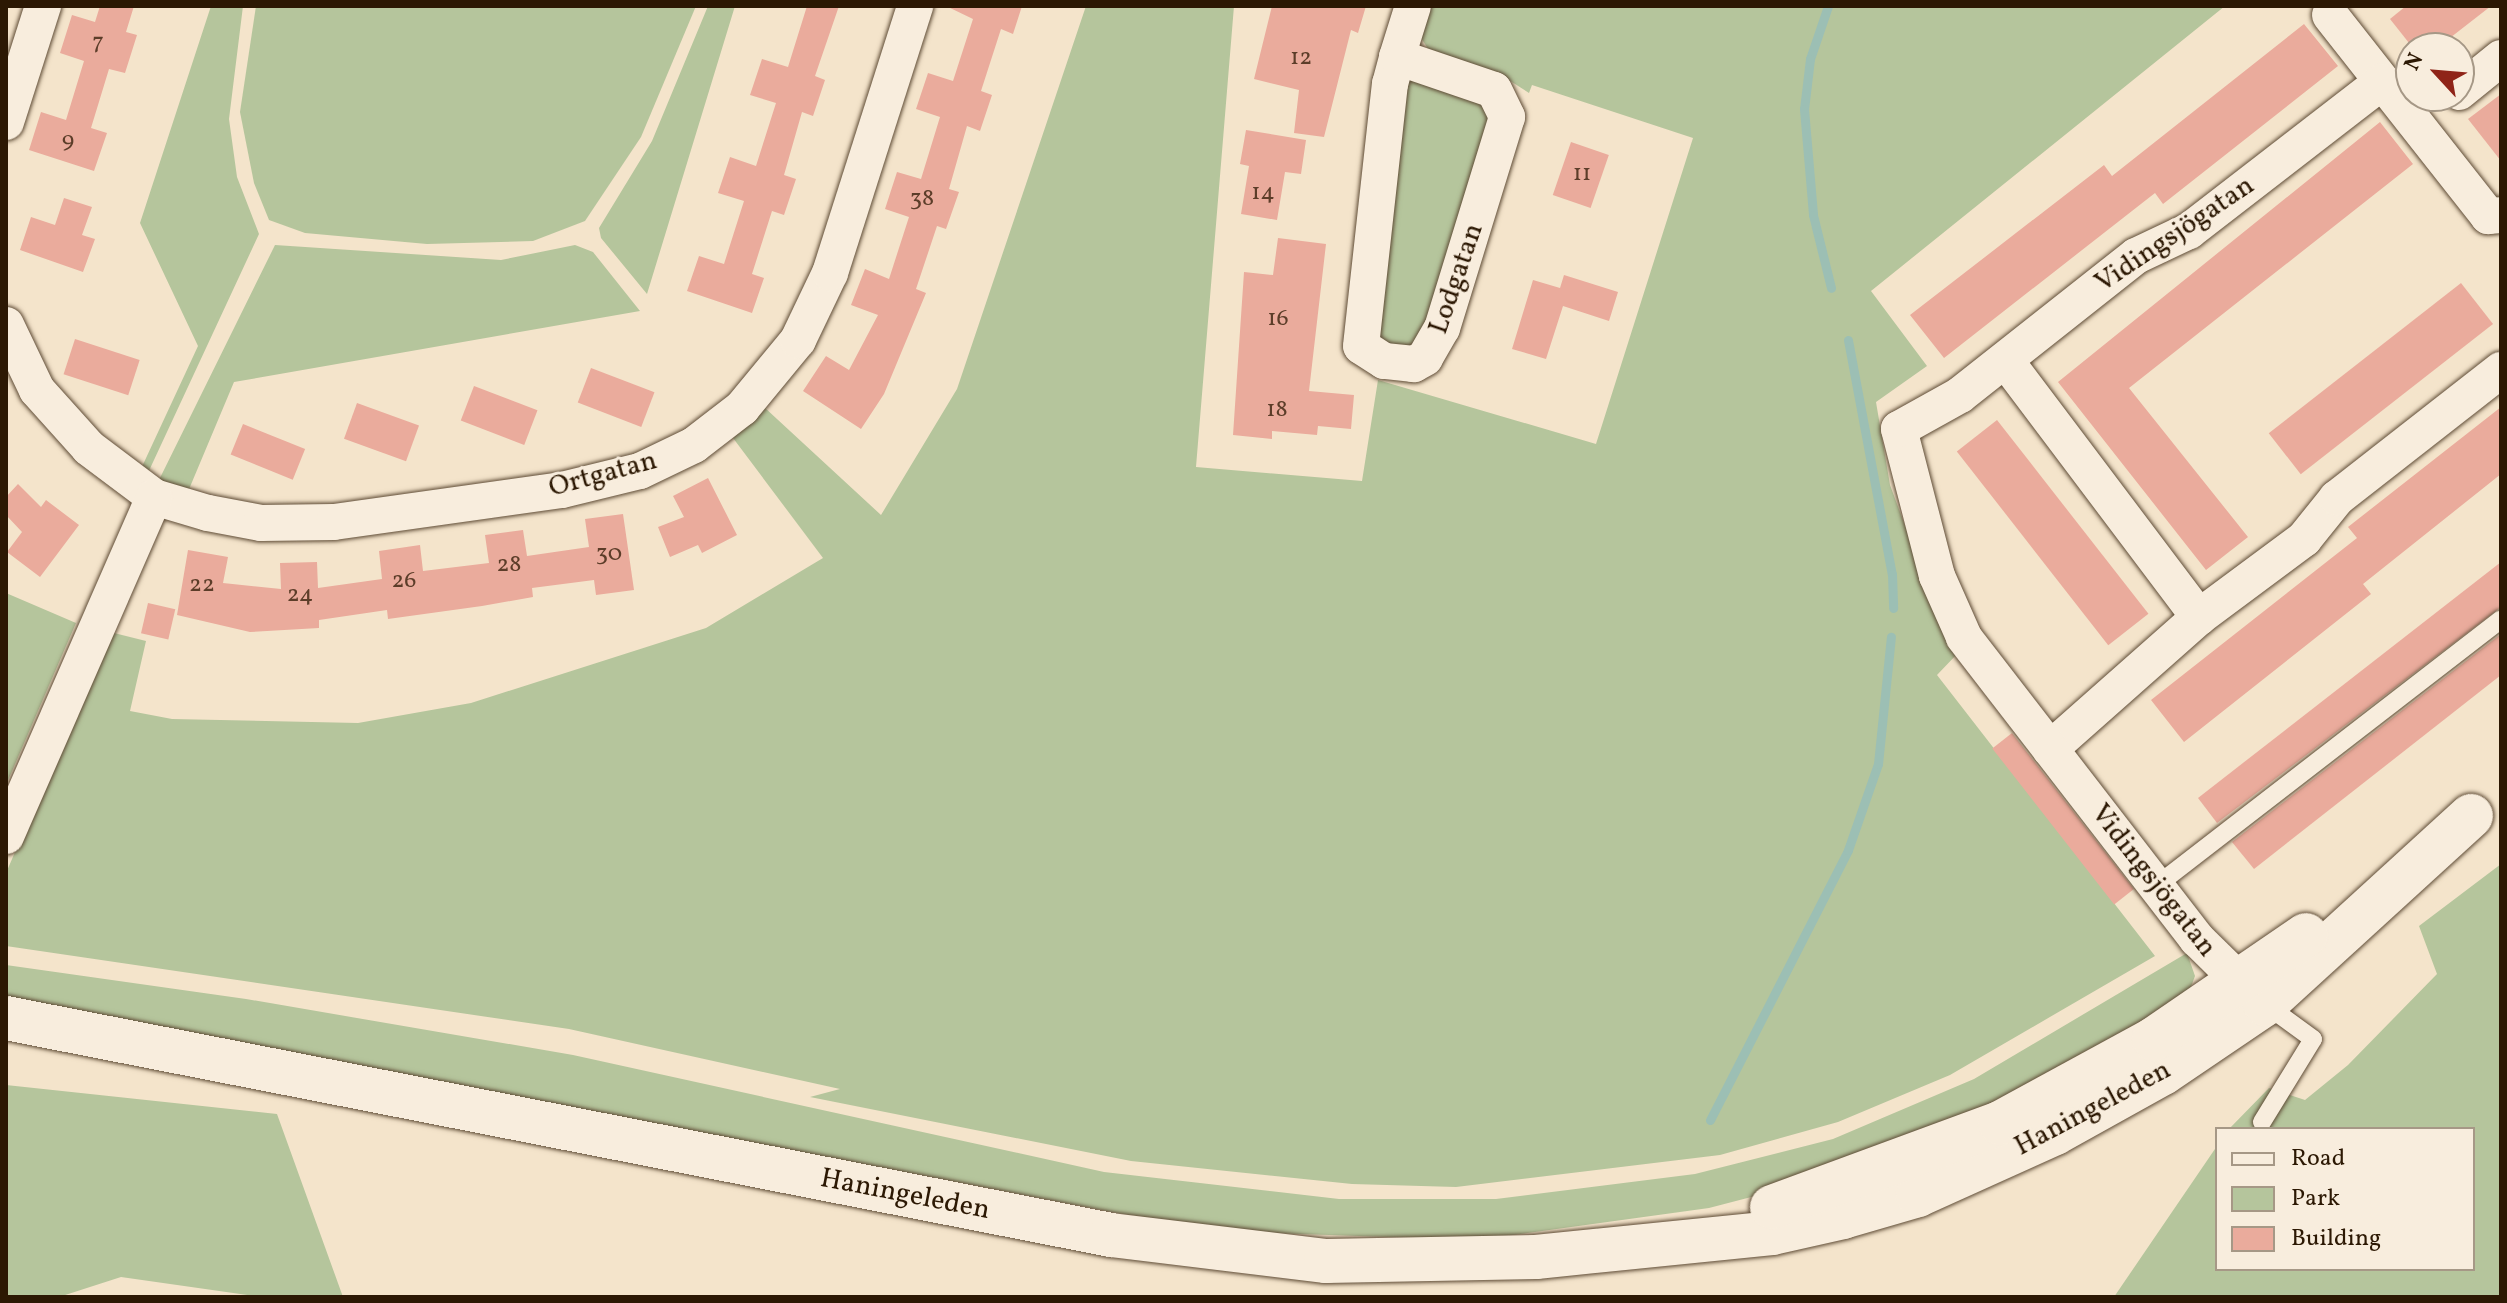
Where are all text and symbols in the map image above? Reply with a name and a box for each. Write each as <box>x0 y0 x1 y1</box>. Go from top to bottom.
house number: 7 <box>92 30 104 58</box>
north arrow <box>2395 32 2475 112</box>
house number: 12 <box>1290 45 1312 73</box>
text: N <box>2397 48 2432 76</box>
house number: 9 <box>62 128 74 156</box>
house number: 11 <box>1573 161 1591 189</box>
street label: Vidingsjögatan <box>2089 169 2261 301</box>
house number: 14 <box>1251 180 1275 208</box>
house number: 38 <box>910 186 934 214</box>
street label: Lodgatan <box>1422 219 1492 339</box>
house number: 16 <box>1267 306 1289 334</box>
house number: 18 <box>1266 397 1288 425</box>
street label: Ortgatan <box>545 444 661 506</box>
house number: 30 <box>596 541 622 569</box>
house number: 28 <box>496 552 522 580</box>
house number: 26 <box>391 568 417 596</box>
house number: 22 <box>189 572 215 600</box>
house number: 24 <box>287 582 313 610</box>
street label: Vidingsjögatan <box>2083 798 2223 964</box>
street label: Haningeleden <box>2009 1054 2177 1164</box>
legend <box>2215 1127 2475 1271</box>
text: Road <box>2291 1142 2345 1176</box>
street label: Haningeleden <box>817 1162 993 1228</box>
text: Park <box>2291 1182 2340 1216</box>
text: Building <box>2291 1222 2381 1256</box>

